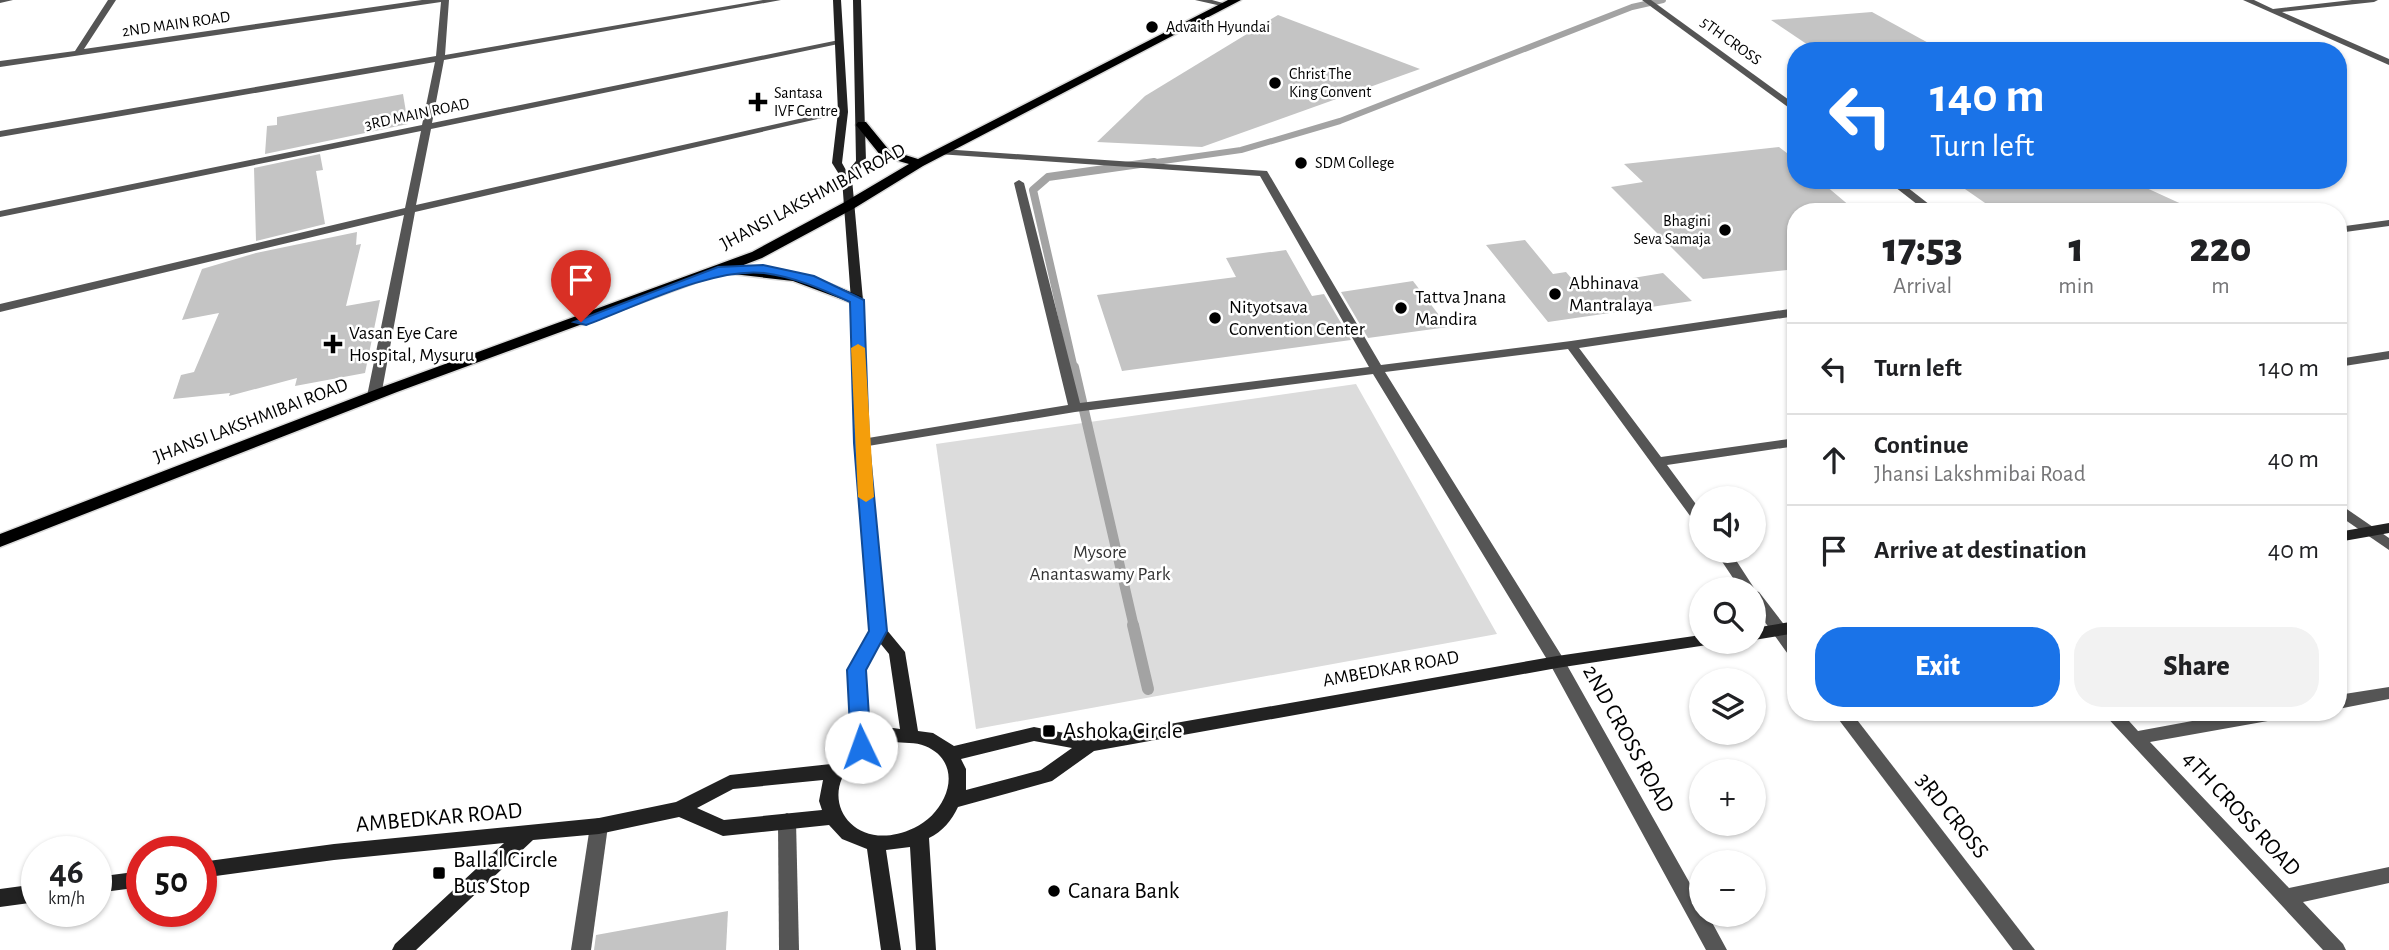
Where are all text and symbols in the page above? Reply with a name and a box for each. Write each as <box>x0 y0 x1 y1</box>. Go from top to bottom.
street label: 2ND MAIN ROAD <box>121 8 231 40</box>
street label: 5TH CROSS <box>1698 14 1764 68</box>
marker: Advaith Hyundai <box>1144 19 1160 35</box>
place label: Advaith Hyundai <box>1166 19 1270 36</box>
place label: Christ The King Convent <box>1289 66 1371 100</box>
icon: left <box>1815 70 1906 161</box>
text: 140 m <box>1930 72 2045 121</box>
marker: Christ The King Convent <box>1267 75 1283 91</box>
place label: Santasa IVF Centre <box>774 85 838 119</box>
marker: Santasa IVF Centre <box>748 92 768 112</box>
street label: 3RD MAIN ROAD <box>363 95 471 133</box>
text: Turn left <box>1930 130 2034 162</box>
street label: JHANSI LAKSHMIBAI ROAD <box>718 140 908 254</box>
marker: SDM College <box>1293 155 1309 171</box>
place label: SDM College <box>1315 155 1394 171</box>
place label: Bhagini Seva Samaja <box>1634 213 1711 248</box>
marker: Bhagini Seva Samaja <box>1717 222 1733 238</box>
text: 17:53 <box>1882 227 1963 269</box>
text: 1 <box>2068 227 2084 269</box>
text: 220 <box>2190 227 2252 269</box>
pin <box>551 250 611 322</box>
icon: arrive <box>562 261 600 299</box>
place label: Abhinava Mantralaya <box>1569 274 1653 315</box>
text: Arrival <box>1893 275 1952 298</box>
text: min <box>2058 275 2094 298</box>
text: m <box>2211 275 2230 298</box>
marker: Abhinava Mantralaya <box>1547 286 1563 302</box>
place label: Tattva Jnana Mandira <box>1415 288 1506 329</box>
place label: Nityotsava Convention Center <box>1229 298 1365 339</box>
marker: Tattva Jnana Mandira <box>1393 300 1409 316</box>
marker: Nityotsava Convention Center <box>1207 310 1223 326</box>
place label: Vasan Eye Care Hospital, Mysuru <box>349 324 475 365</box>
marker: Vasan Eye Care Hospital, Mysuru <box>323 334 343 354</box>
icon: left <box>1815 350 1853 388</box>
text: Turn left <box>1874 355 1962 381</box>
text: 140 m <box>2259 355 2319 381</box>
street label: JHANSI LAKSHMIBAI ROAD <box>151 375 351 467</box>
text: Continue <box>1874 432 1969 458</box>
icon: ahead <box>1815 441 1853 479</box>
text: 40 m <box>2268 446 2319 472</box>
text: Jhansi Lakshmibai Road <box>1874 463 2086 486</box>
map controls <box>1689 486 1766 927</box>
button: sound <box>1689 486 1766 563</box>
icon: arrive <box>1815 532 1853 570</box>
text: Arrive at destination <box>1874 537 2087 563</box>
text: 40 m <box>2268 537 2319 563</box>
park label: Mysore Anantaswamy Park <box>1030 543 1171 584</box>
button: search <box>1689 577 1766 654</box>
button: Exit <box>1815 627 2060 707</box>
button: Share <box>2074 627 2319 707</box>
street label: AMBEDKAR ROAD <box>1321 648 1461 690</box>
street label: 2ND CROSS ROAD <box>1578 662 1678 816</box>
button: layers <box>1689 668 1766 745</box>
position arrow <box>824 710 898 784</box>
place label: Ashoka Circle <box>1063 720 1183 743</box>
marker: Ashoka Circle <box>1041 723 1057 739</box>
street label: 4TH CROSS ROAD <box>2178 747 2304 881</box>
button: + <box>1689 759 1766 836</box>
street label: 3RD CROSS <box>1912 769 1992 863</box>
street label: AMBEDKAR ROAD <box>355 799 523 837</box>
speed limit sign: 50 <box>126 836 217 927</box>
place label: Ballal Circle Bus Stop <box>453 849 558 898</box>
button: − <box>1689 850 1766 927</box>
text: 46 <box>49 855 84 890</box>
marker: Ballal Circle Bus Stop <box>431 865 447 881</box>
place label: Canara Bank <box>1068 880 1180 903</box>
marker: Canara Bank <box>1046 883 1062 899</box>
text: km/h <box>48 890 85 908</box>

